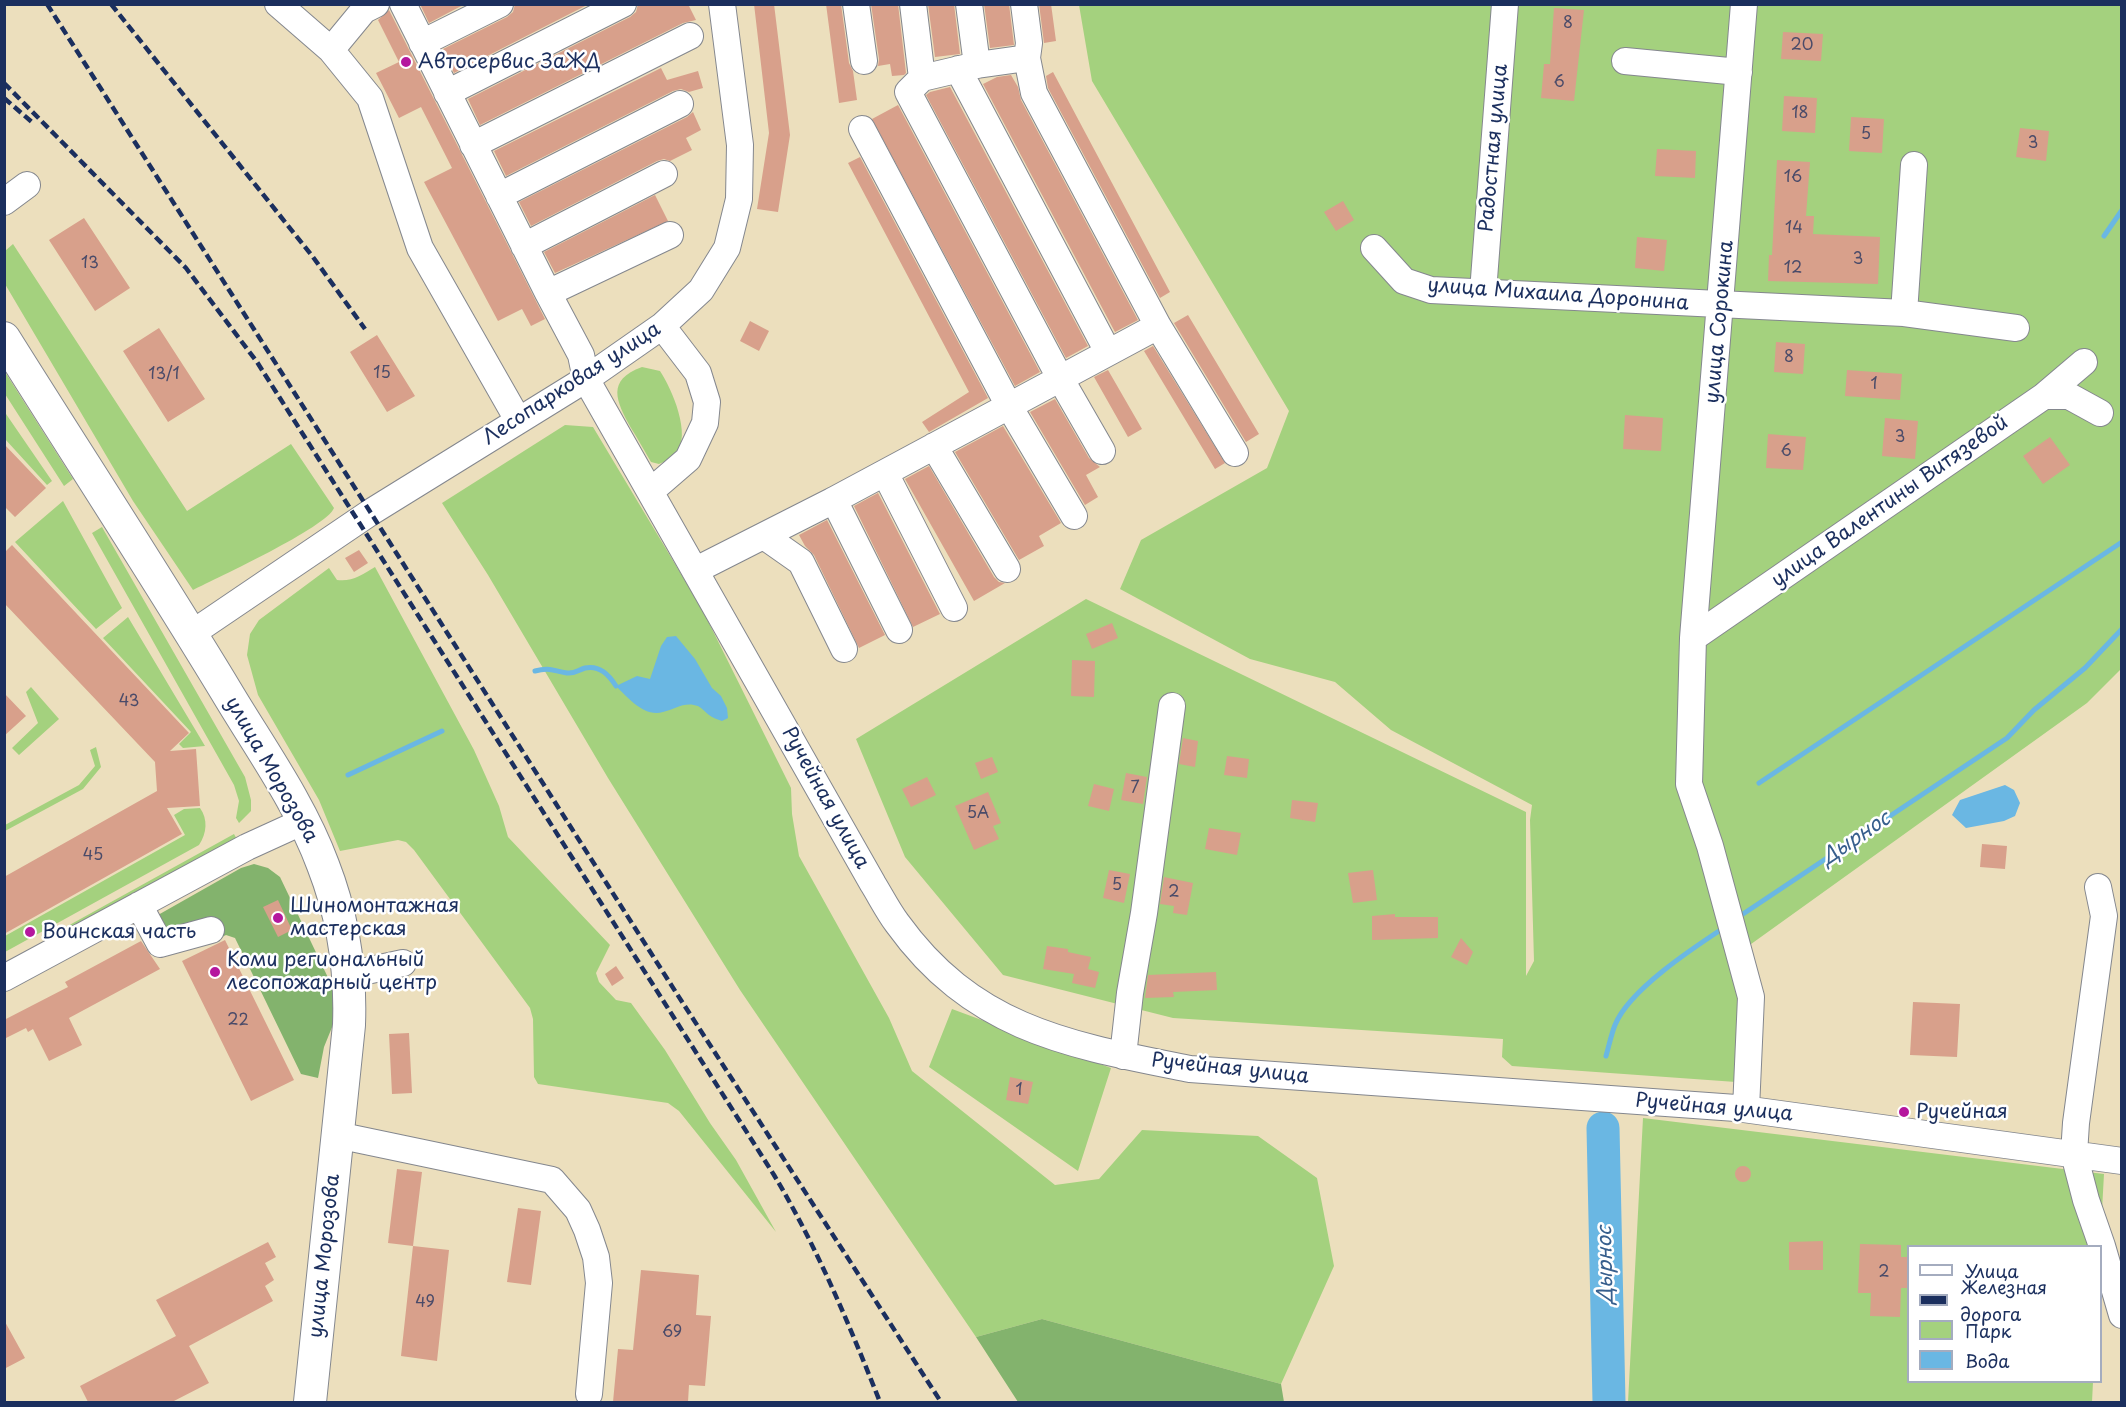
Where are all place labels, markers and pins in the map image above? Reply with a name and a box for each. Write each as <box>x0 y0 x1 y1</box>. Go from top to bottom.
place label: Автосервис ЗаЖД <box>418 50 601 74</box>
marker: Автосервис ЗаЖД <box>399 55 413 69</box>
place label: Шиномонтажная мастерская <box>290 894 459 941</box>
marker: Шиномонтажная мастерская <box>271 911 285 925</box>
place label: Воинская часть <box>42 920 196 944</box>
marker: Воинская часть <box>23 925 37 939</box>
place label: Коми региональный лесопожарный центр <box>227 948 437 995</box>
marker: Коми региональный лесопожарный центр <box>208 965 222 979</box>
place label: Ручейная <box>1916 1100 2008 1124</box>
marker: Ручейная <box>1897 1105 1911 1119</box>

